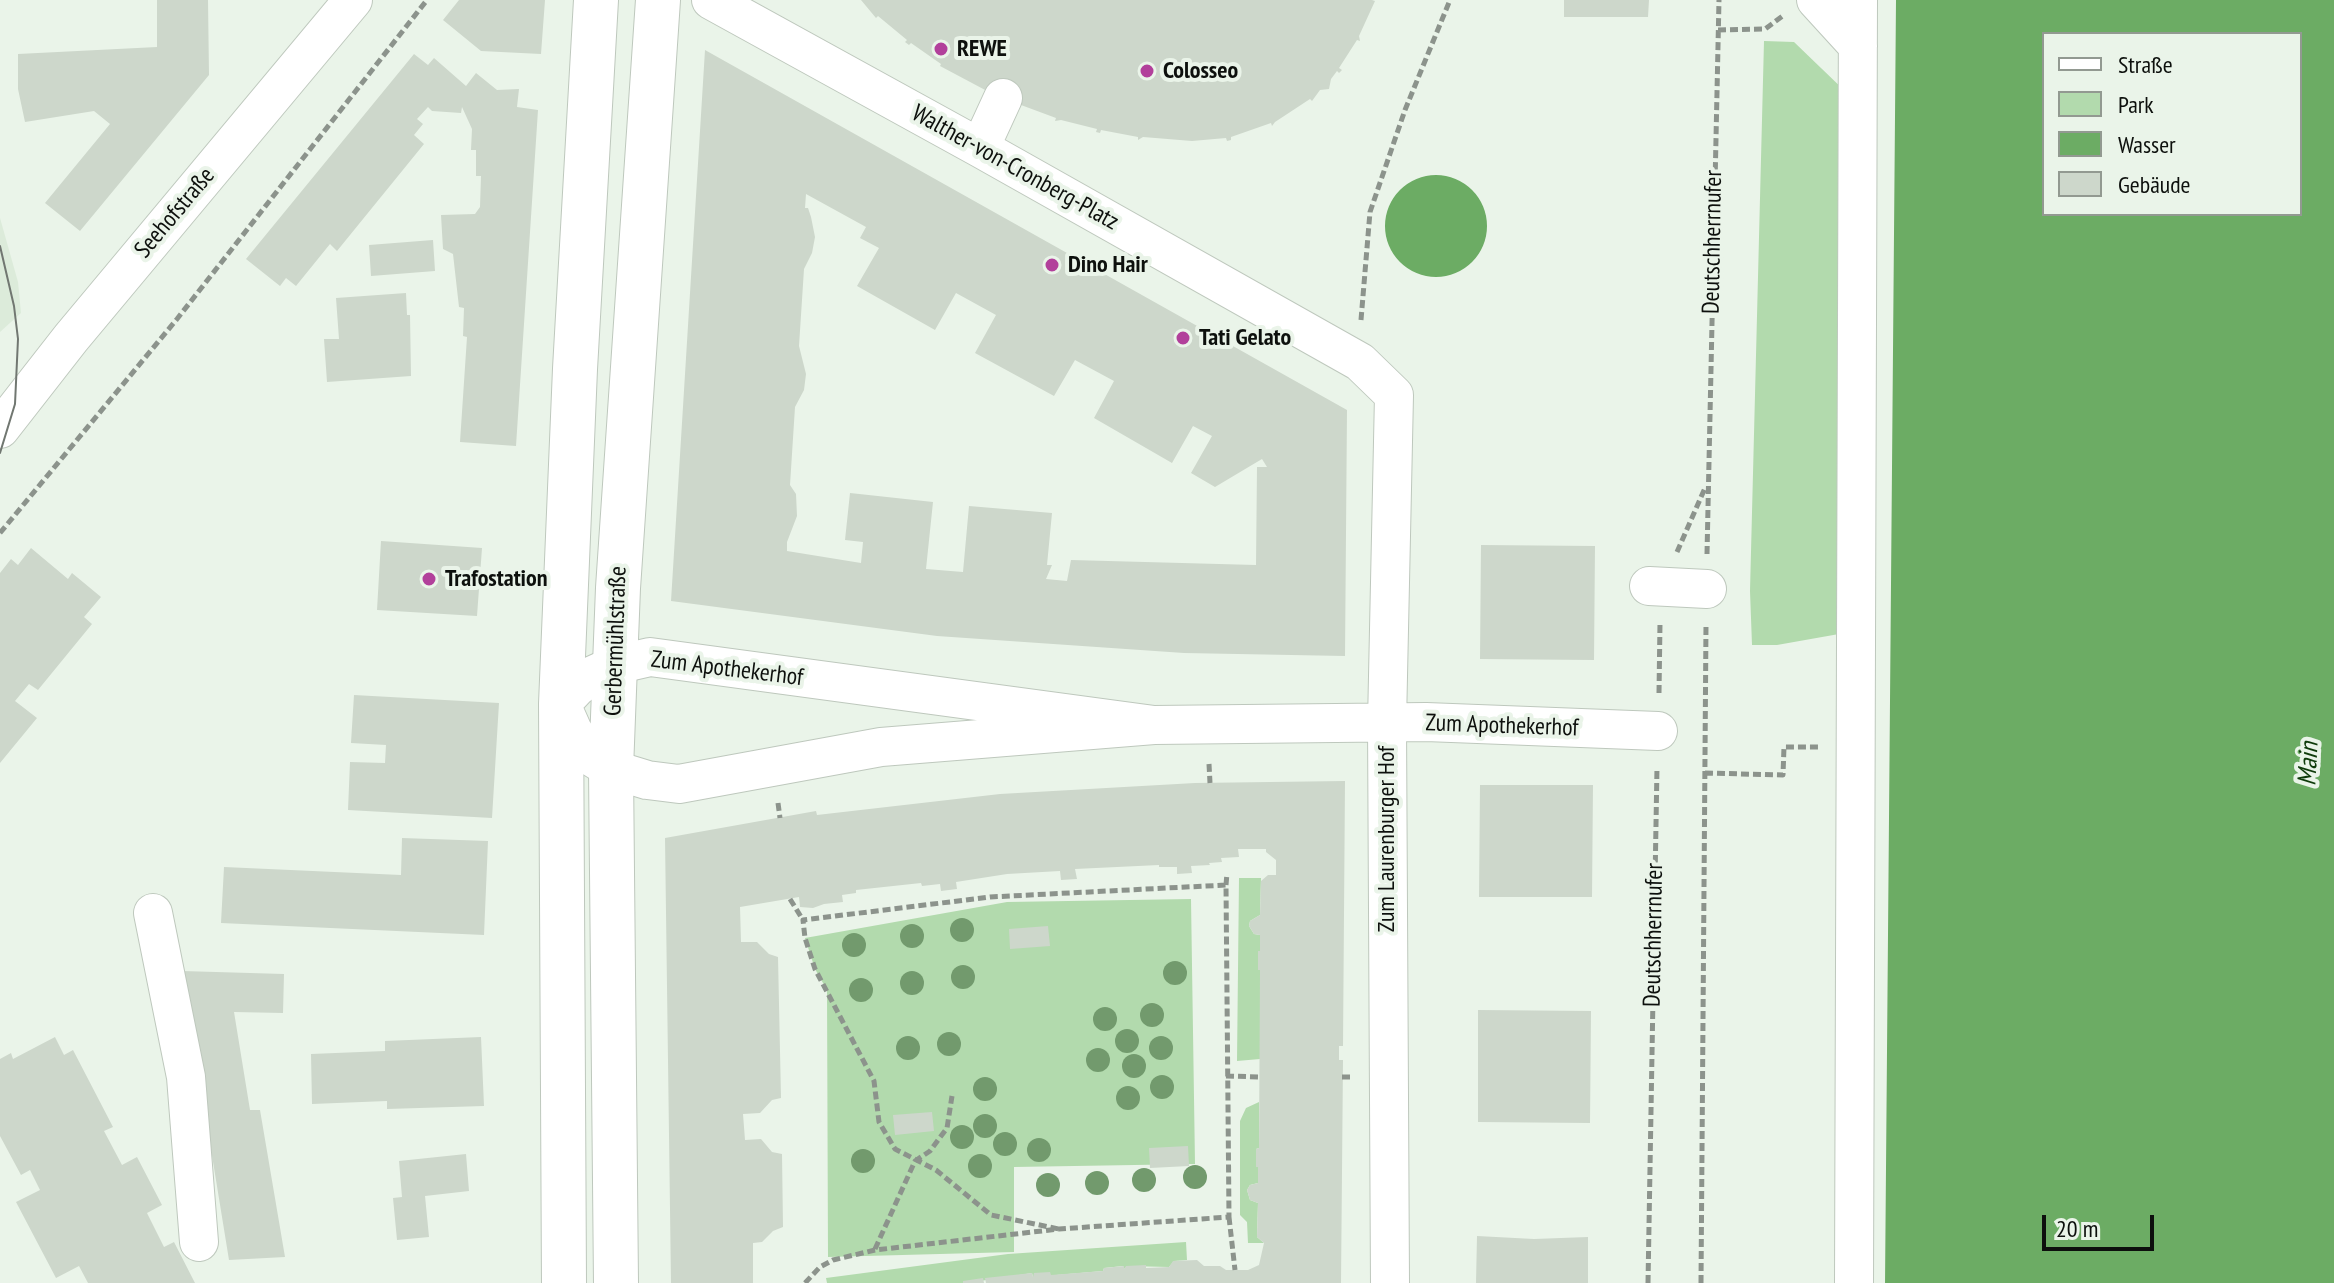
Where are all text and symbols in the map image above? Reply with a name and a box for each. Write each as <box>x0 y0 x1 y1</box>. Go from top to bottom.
legend <box>2042 32 2302 216</box>
place label: REWE <box>957 35 1007 63</box>
marker: REWE <box>932 40 950 58</box>
text: Straße <box>2118 49 2173 80</box>
place label: Colosseo <box>1163 57 1238 85</box>
marker: Colosseo <box>1138 62 1156 80</box>
text: Park <box>2118 89 2154 120</box>
street label: Walther-von-Cronberg-Platz <box>907 99 1123 237</box>
text: Wasser <box>2118 129 2176 160</box>
street label: Seehofstraße <box>129 162 221 264</box>
text: Gebäude <box>2118 169 2190 200</box>
street label: Deutschherrnufer <box>1697 170 1729 314</box>
place label: Dino Hair <box>1068 251 1148 279</box>
marker: Dino Hair <box>1043 256 1061 274</box>
place label: Tati Gelato <box>1199 324 1291 352</box>
marker: Tati Gelato <box>1174 329 1192 347</box>
place label: Trafostation <box>445 565 547 593</box>
street label: Gerbermühlstraße <box>599 566 633 716</box>
marker: Trafostation <box>420 570 438 588</box>
street label: Zum Apothekerhof <box>649 645 805 693</box>
street label: Zum Apothekerhof <box>1425 709 1579 743</box>
water label: Main <box>2292 741 2326 787</box>
street label: Zum Laurenburger Hof <box>1373 746 1401 932</box>
street label: Deutschherrnufer <box>1638 863 1670 1007</box>
scale bar <box>2046 1199 2158 1249</box>
text: 20 m <box>2056 1213 2098 1244</box>

